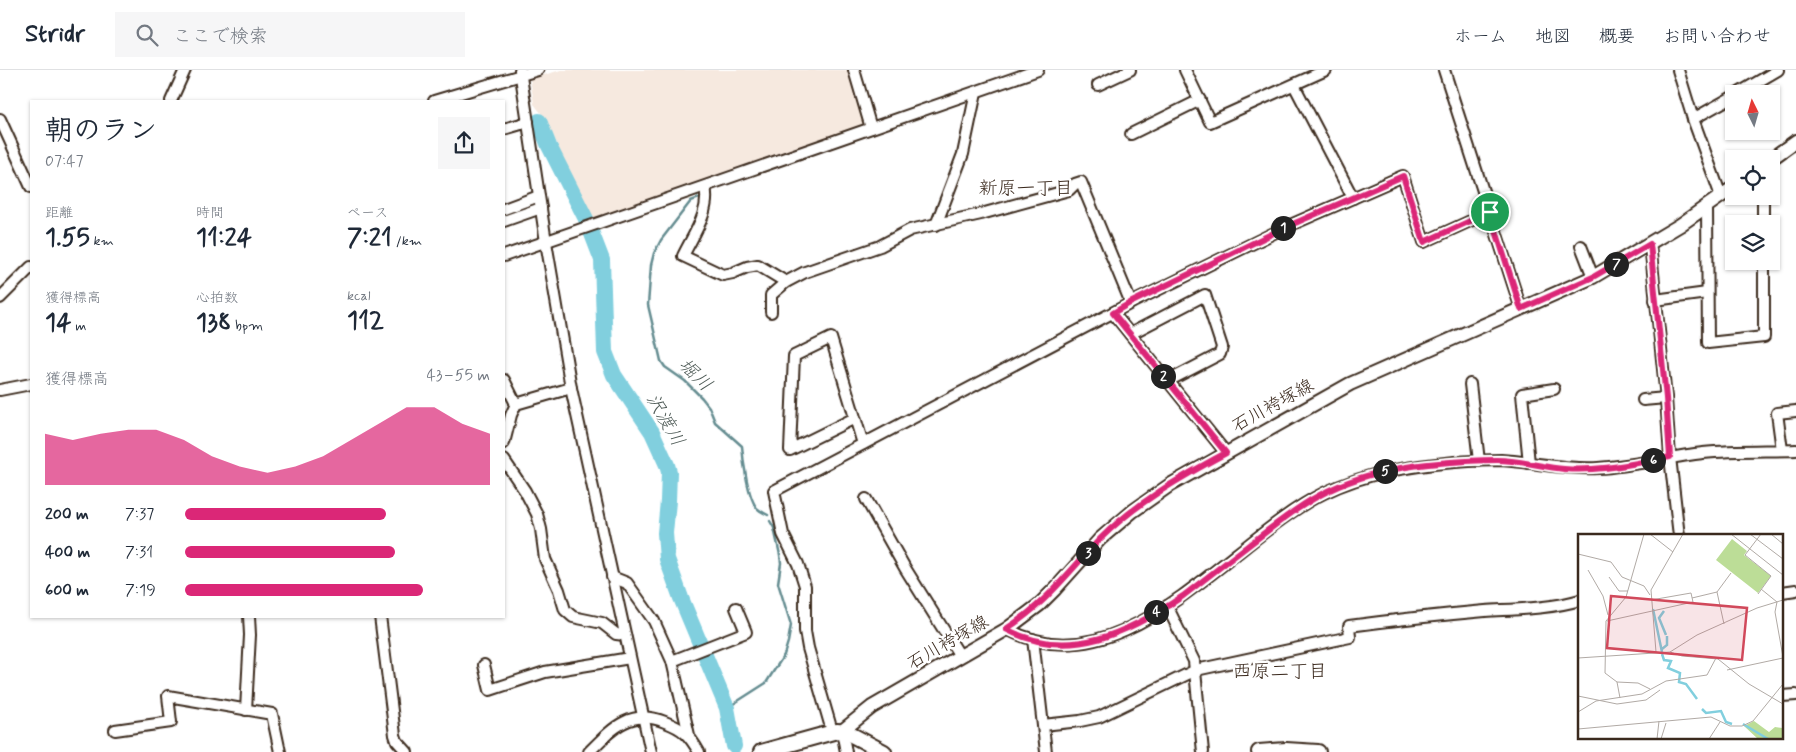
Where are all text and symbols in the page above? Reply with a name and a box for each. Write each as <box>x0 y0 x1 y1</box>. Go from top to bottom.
search box <box>115 12 465 57</box>
text: Stridr <box>25 19 85 50</box>
icon: search <box>133 21 161 49</box>
text: ここで検索 <box>173 24 268 49</box>
text: ホーム <box>1454 25 1507 49</box>
text: 地図 <box>1535 25 1571 49</box>
text: 概要 <box>1599 25 1635 49</box>
text: お問い合わせ <box>1663 25 1771 49</box>
north arrow <box>1725 85 1780 140</box>
map controls <box>1725 85 1780 270</box>
text: 朝のラン <box>45 113 157 150</box>
button: share <box>438 117 490 169</box>
button: locate <box>1725 150 1780 205</box>
text: 07:47 <box>45 151 84 172</box>
district label: 新原一丁目 <box>978 176 1074 201</box>
pin <box>1469 191 1511 233</box>
icon: arrive <box>1476 198 1504 226</box>
text: 距離 <box>45 204 73 222</box>
text: 時間 <box>196 204 224 222</box>
text: ペース <box>347 204 388 222</box>
button: layers <box>1725 215 1780 270</box>
pin: 1 <box>1270 216 1296 240</box>
text: 1 <box>1280 219 1287 237</box>
text: 1.55 <box>45 222 90 255</box>
text: 11:24 <box>196 222 252 255</box>
text: 7:21 <box>347 222 392 255</box>
text: km <box>90 232 114 250</box>
text: /km <box>392 232 422 250</box>
pin: 7 <box>1604 252 1628 276</box>
text: 7 <box>1612 255 1621 273</box>
text: kcal <box>347 287 371 305</box>
text: 獲得標高 <box>45 289 101 307</box>
text: 心拍数 <box>196 289 238 307</box>
text: 112 <box>347 305 384 338</box>
text: 14 <box>45 307 71 340</box>
text: 138 <box>196 307 231 340</box>
text: m <box>71 317 86 335</box>
text: bpm <box>231 317 263 335</box>
water label: 堀川 <box>673 353 717 397</box>
pin: 2 <box>1150 364 1176 388</box>
text: 43–55 m <box>426 365 490 386</box>
text: 2 <box>1160 367 1167 385</box>
text: 獲得標高 <box>45 369 109 390</box>
street label: 石川袴塚線 <box>1228 374 1318 438</box>
water label: 沢渡川 <box>640 389 690 451</box>
pin: 6 <box>1640 448 1666 472</box>
text: 6 <box>1650 451 1657 469</box>
pin: 5 <box>1372 458 1398 484</box>
text: 5 <box>1381 462 1390 480</box>
text: 200 m <box>45 504 89 525</box>
text: 7:37 <box>125 504 154 525</box>
inset map <box>1578 534 1784 740</box>
pin: 3 <box>1076 540 1100 566</box>
text: 400 m <box>45 542 90 563</box>
text: 7:31 <box>125 542 153 563</box>
text: 3 <box>1085 544 1092 562</box>
text: 600 m <box>45 580 89 601</box>
text: 7:19 <box>125 580 156 601</box>
pin: 4 <box>1144 600 1168 624</box>
text: 4 <box>1152 603 1161 621</box>
street label: 石川袴塚線 <box>903 610 993 676</box>
district label: 西原二丁目 <box>1232 659 1328 684</box>

